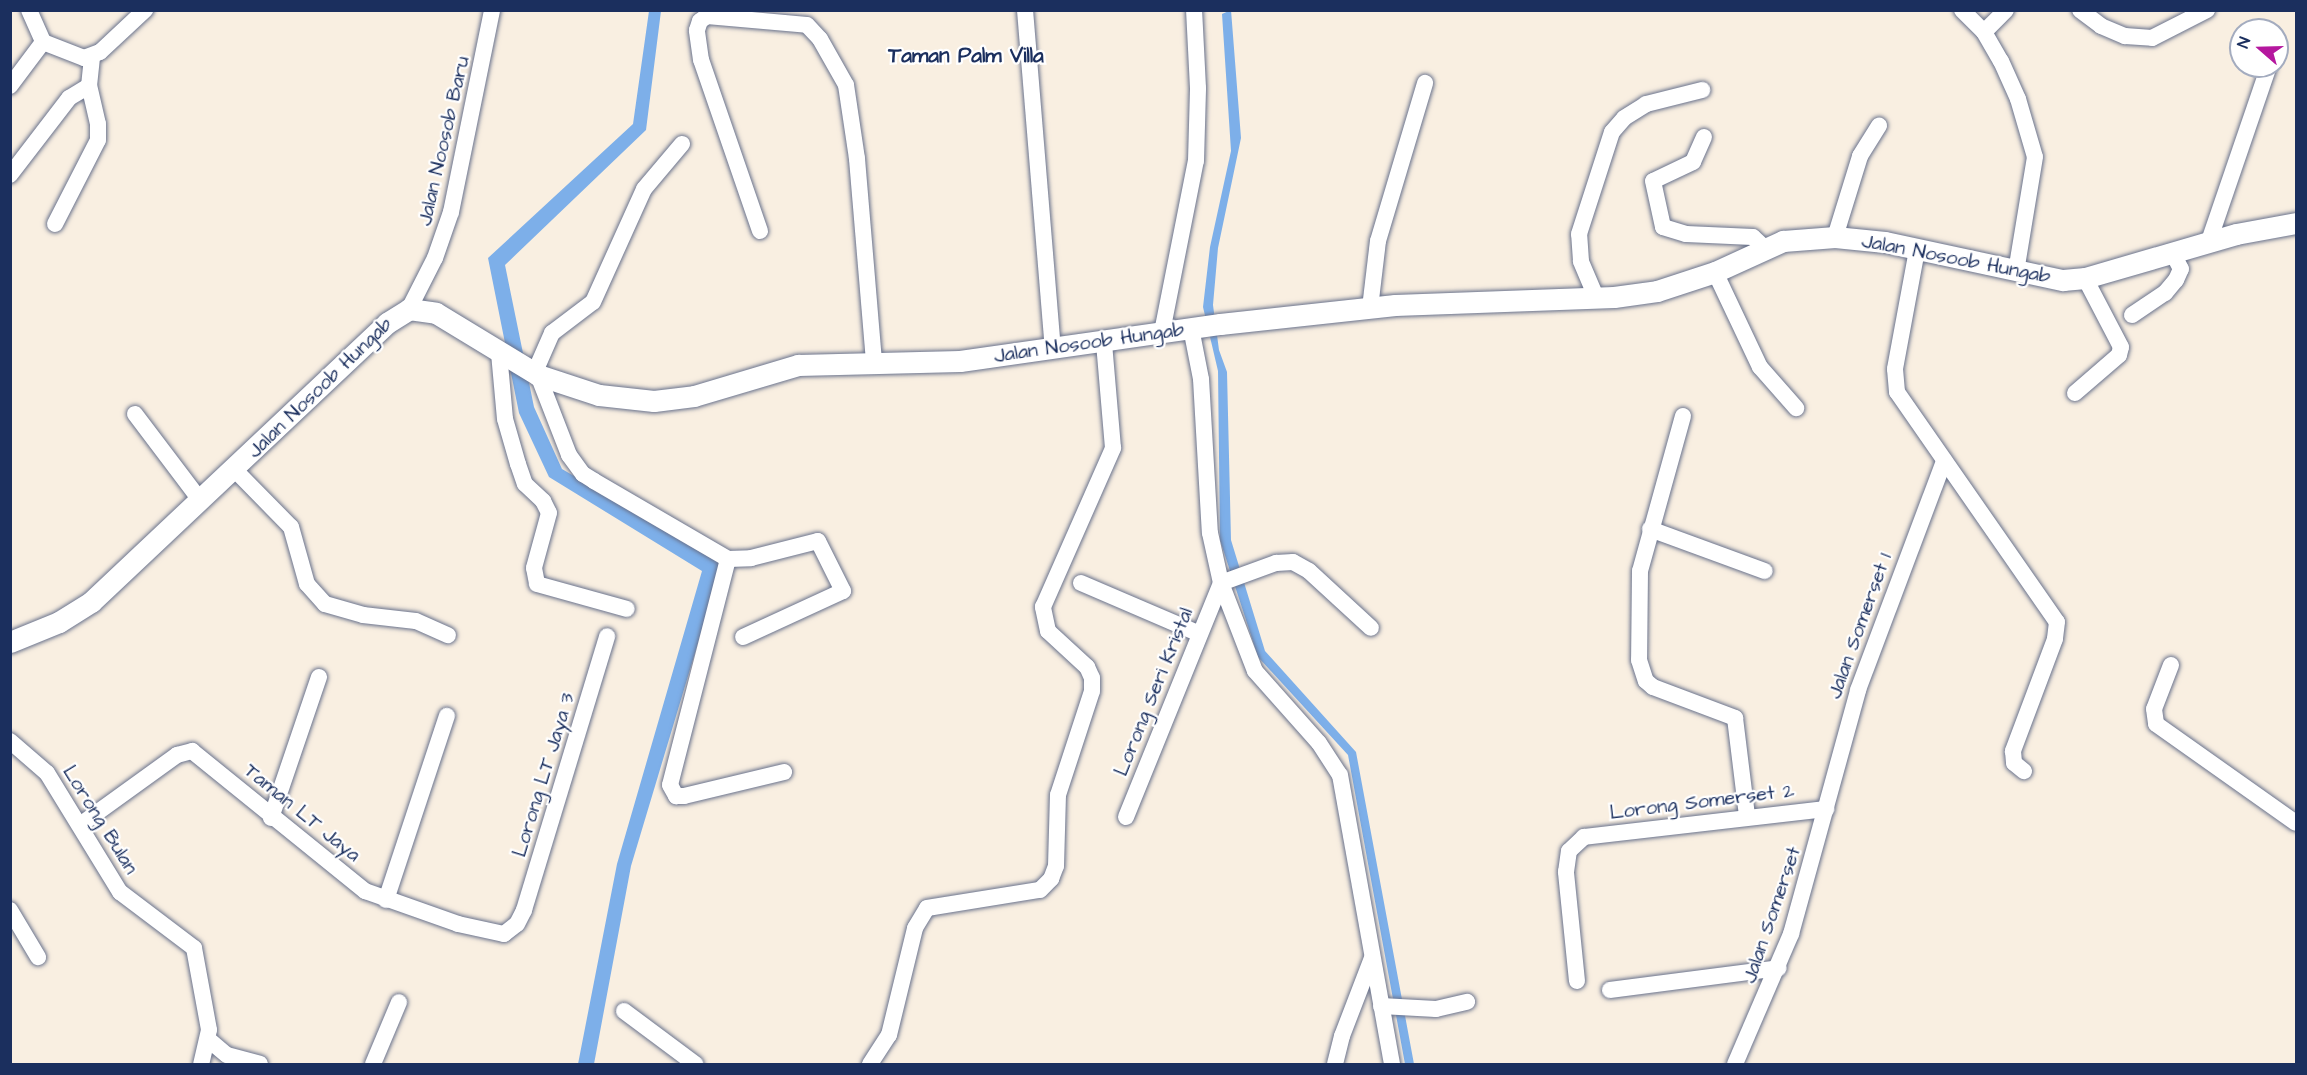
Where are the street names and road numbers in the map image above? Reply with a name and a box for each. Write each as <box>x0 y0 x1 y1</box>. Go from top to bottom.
street label: Jalan Noosob Baru <box>413 54 475 228</box>
street label: Jalan Nosoob Hungab <box>1860 229 2052 289</box>
street label: Jalan Nosoob Hungab <box>243 313 397 463</box>
street label: Jalan Nosoob Hungab <box>992 318 1186 368</box>
street label: Jalan Somerset 1 <box>1823 550 1897 702</box>
street label: Lorong Seri Kristal <box>1109 604 1199 780</box>
street label: Lorong LT Jaya 3 <box>508 690 580 860</box>
street label: Taman LT Jaya <box>239 759 365 867</box>
street label: Lorong Bulan <box>57 761 143 879</box>
street label: Lorong Somerset 2 <box>1608 779 1796 825</box>
street label: Jalan Somerset <box>1737 844 1807 986</box>

